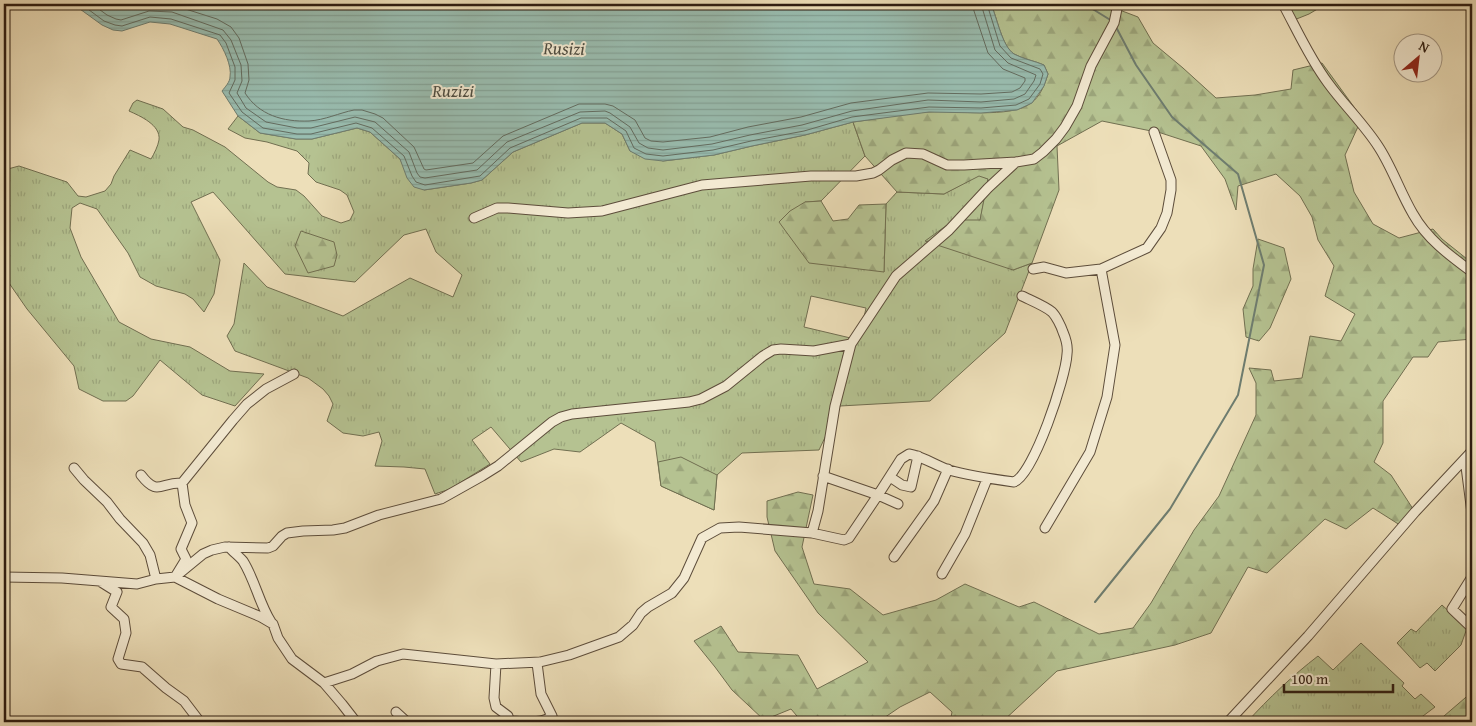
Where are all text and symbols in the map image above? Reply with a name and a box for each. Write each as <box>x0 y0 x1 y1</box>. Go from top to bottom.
north arrow <box>1394 32 1444 82</box>
water label: Rusizi <box>542 34 585 62</box>
text: N <box>1415 35 1433 58</box>
water label: Ruzizi <box>431 77 474 104</box>
scale bar <box>1284 661 1392 693</box>
text: 100 m <box>1291 668 1329 689</box>

